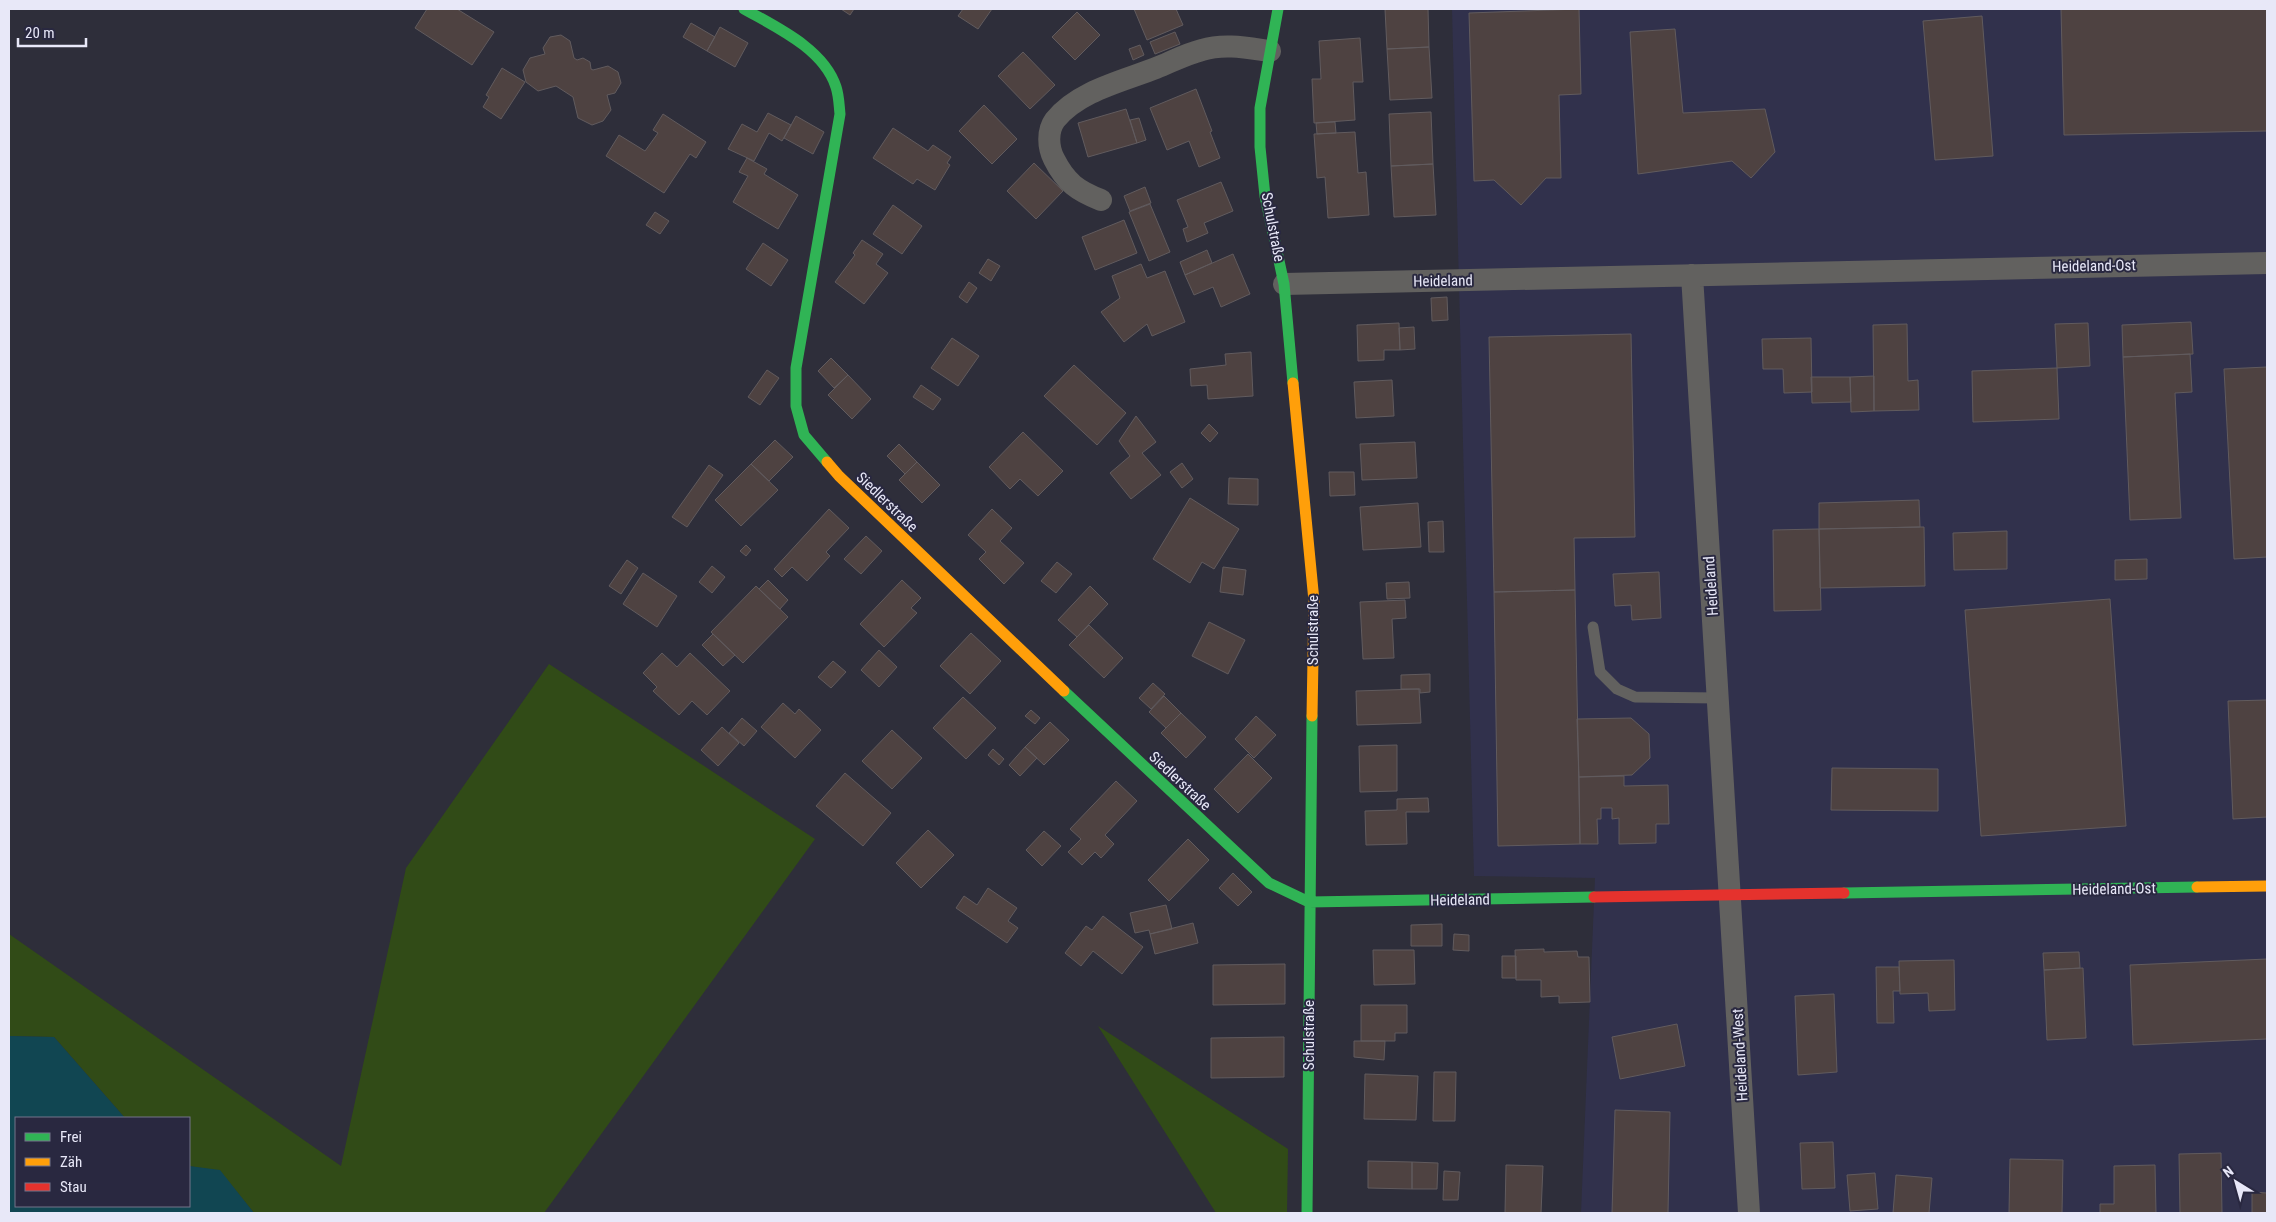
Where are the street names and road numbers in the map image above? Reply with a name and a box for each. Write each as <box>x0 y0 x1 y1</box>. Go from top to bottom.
street label: Schulstraße <box>1257 191 1289 263</box>
street label: Heideland-Ost <box>2052 256 2136 276</box>
street label: Heideland <box>1413 271 1473 291</box>
street label: Siedlerstraße <box>853 468 921 536</box>
street label: Heideland <box>1700 556 1722 616</box>
street label: Schulstraße <box>1304 595 1322 665</box>
street label: Siedlerstraße <box>1145 748 1215 814</box>
street label: Heideland-Ost <box>2072 879 2156 899</box>
street label: Heideland <box>1430 890 1490 910</box>
street label: Schulstraße <box>1300 1000 1318 1070</box>
street label: Heideland-West <box>1729 1008 1751 1102</box>

